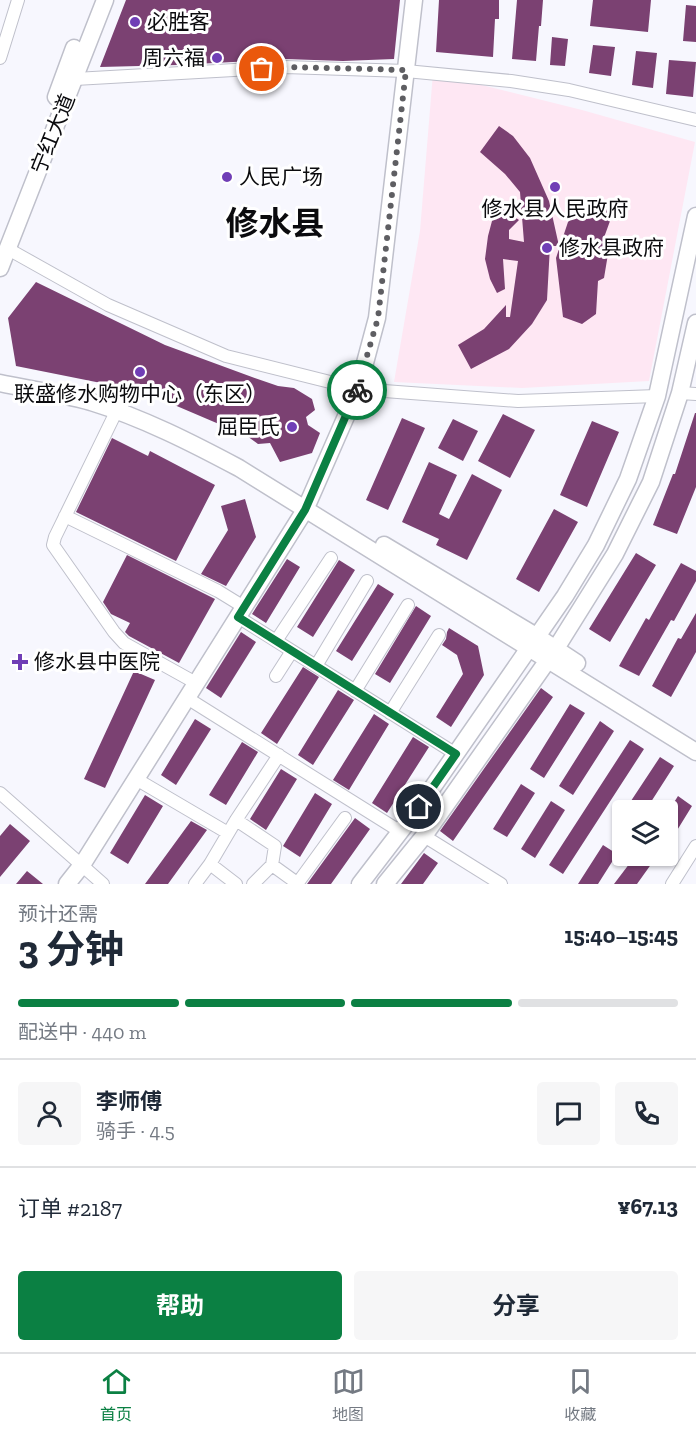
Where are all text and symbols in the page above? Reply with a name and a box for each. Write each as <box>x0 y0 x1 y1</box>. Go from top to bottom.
place label: 必胜客 <box>147 9 210 34</box>
marker: 必胜客 <box>128 15 142 29</box>
pin <box>236 43 287 94</box>
place label: 周六福 <box>142 45 205 70</box>
marker: 周六福 <box>210 51 224 65</box>
icon: bag <box>245 52 278 85</box>
street label: 宁红大道 <box>25 90 80 177</box>
place label: 人民广场 <box>239 164 323 189</box>
marker: 人民广场 <box>220 170 234 184</box>
marker: 修水县人民政府 <box>548 180 562 194</box>
place label: 修水县人民政府 <box>482 196 629 221</box>
district label: 修水县 <box>226 204 325 243</box>
place label: 修水县政府 <box>559 235 664 260</box>
marker: 修水县政府 <box>540 241 554 255</box>
courier <box>327 360 387 420</box>
marker: 联盛修水购物中心（东区） <box>133 365 147 379</box>
icon: bike <box>341 374 374 407</box>
place label: 联盛修水购物中心（东区） <box>14 381 266 406</box>
place label: 屈臣氏 <box>217 414 280 439</box>
marker: 屈臣氏 <box>285 420 299 434</box>
place label: 修水县中医院 <box>34 649 160 674</box>
marker: 修水县中医院 <box>11 653 29 671</box>
pin <box>393 781 444 832</box>
icon: home <box>402 790 435 823</box>
map controls <box>612 800 678 866</box>
button: layers <box>612 800 678 866</box>
text: 预计还需 <box>18 902 98 926</box>
text: 15:40–15:45 <box>564 922 678 949</box>
text: 3 分钟 <box>18 926 124 973</box>
text: 配送中 · 440 m <box>18 1020 146 1044</box>
button: person <box>18 1082 81 1145</box>
button: chat <box>537 1082 600 1145</box>
button: phone <box>615 1082 678 1145</box>
text: 李师傅 <box>96 1088 162 1115</box>
text: 骑手 · 4.5 <box>96 1119 175 1143</box>
text: ¥67.13 <box>617 1193 678 1220</box>
text: 订单 #2187 <box>18 1195 122 1222</box>
button: 帮助 <box>18 1271 342 1340</box>
button: 分享 <box>354 1271 678 1340</box>
tab: 首页 <box>100 1365 133 1425</box>
tab: 地图 <box>332 1365 365 1425</box>
tab: 收藏 <box>564 1365 597 1425</box>

